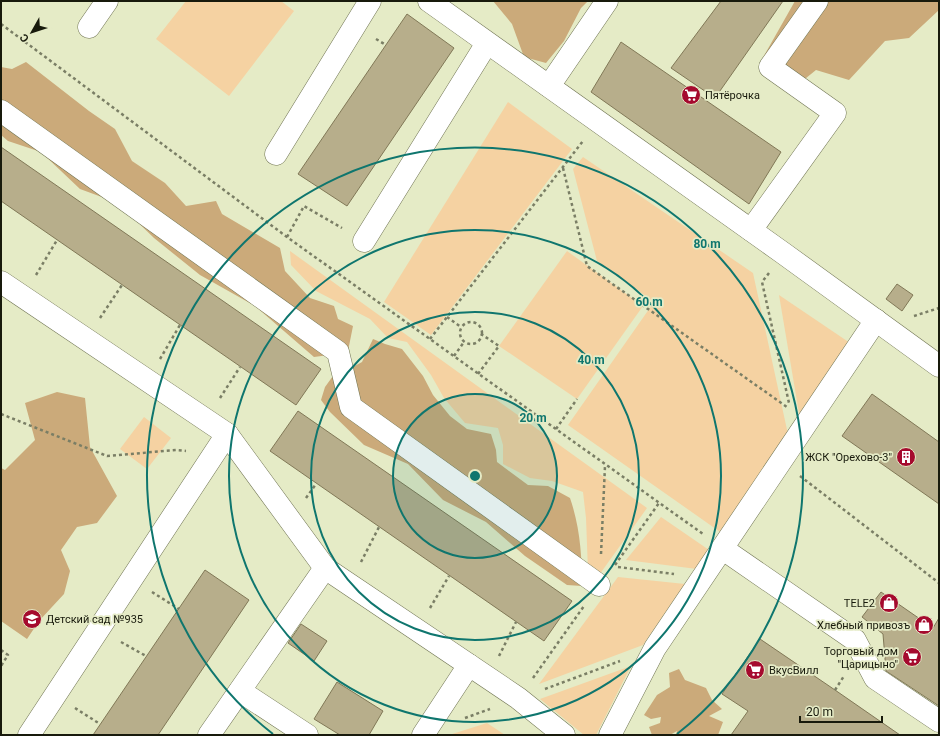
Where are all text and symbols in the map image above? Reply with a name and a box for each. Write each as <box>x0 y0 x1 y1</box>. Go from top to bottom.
north arrow <box>12 12 52 52</box>
text: С <box>17 31 32 45</box>
supermarket icon: Пятёрочка <box>680 84 702 106</box>
place label: Пятёрочка <box>705 89 760 102</box>
text: 80 m <box>693 237 721 251</box>
text: 60 m <box>635 295 663 309</box>
text: 40 m <box>577 353 605 367</box>
text: 20 m <box>519 411 547 425</box>
building icon: ЖСК "Орехово-3" <box>895 446 917 468</box>
place label: ЖСК "Орехово-3" <box>805 451 892 464</box>
centre of rings <box>468 469 482 483</box>
shop icon: TELE2 <box>878 592 900 614</box>
place label: TELE2 <box>844 597 875 610</box>
school or university icon: Детский сад №935 <box>21 608 43 630</box>
place label: Детский сад №935 <box>46 613 143 626</box>
shop icon: Хлебный привозъ <box>913 614 935 636</box>
place label: Хлебный привозъ <box>817 619 910 632</box>
place label: Торговый дом "Царицыно" <box>824 645 898 671</box>
supermarket icon: Торговый дом "Царицыно" <box>901 646 923 668</box>
supermarket icon: ВкусВилл <box>744 659 766 681</box>
place label: ВкусВилл <box>769 664 819 677</box>
scale bar <box>800 698 882 724</box>
text: 20 m <box>806 705 833 719</box>

